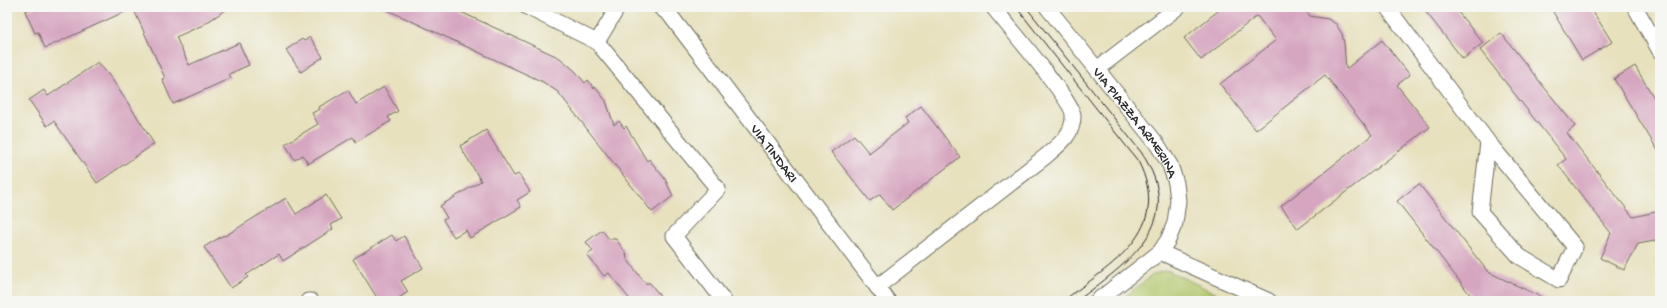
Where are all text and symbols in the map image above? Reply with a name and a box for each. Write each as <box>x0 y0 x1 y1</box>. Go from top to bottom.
street label: VIA PIAZZA ARMERINA <box>1087 64 1180 181</box>
street label: VIA TINDARI <box>745 121 801 187</box>

